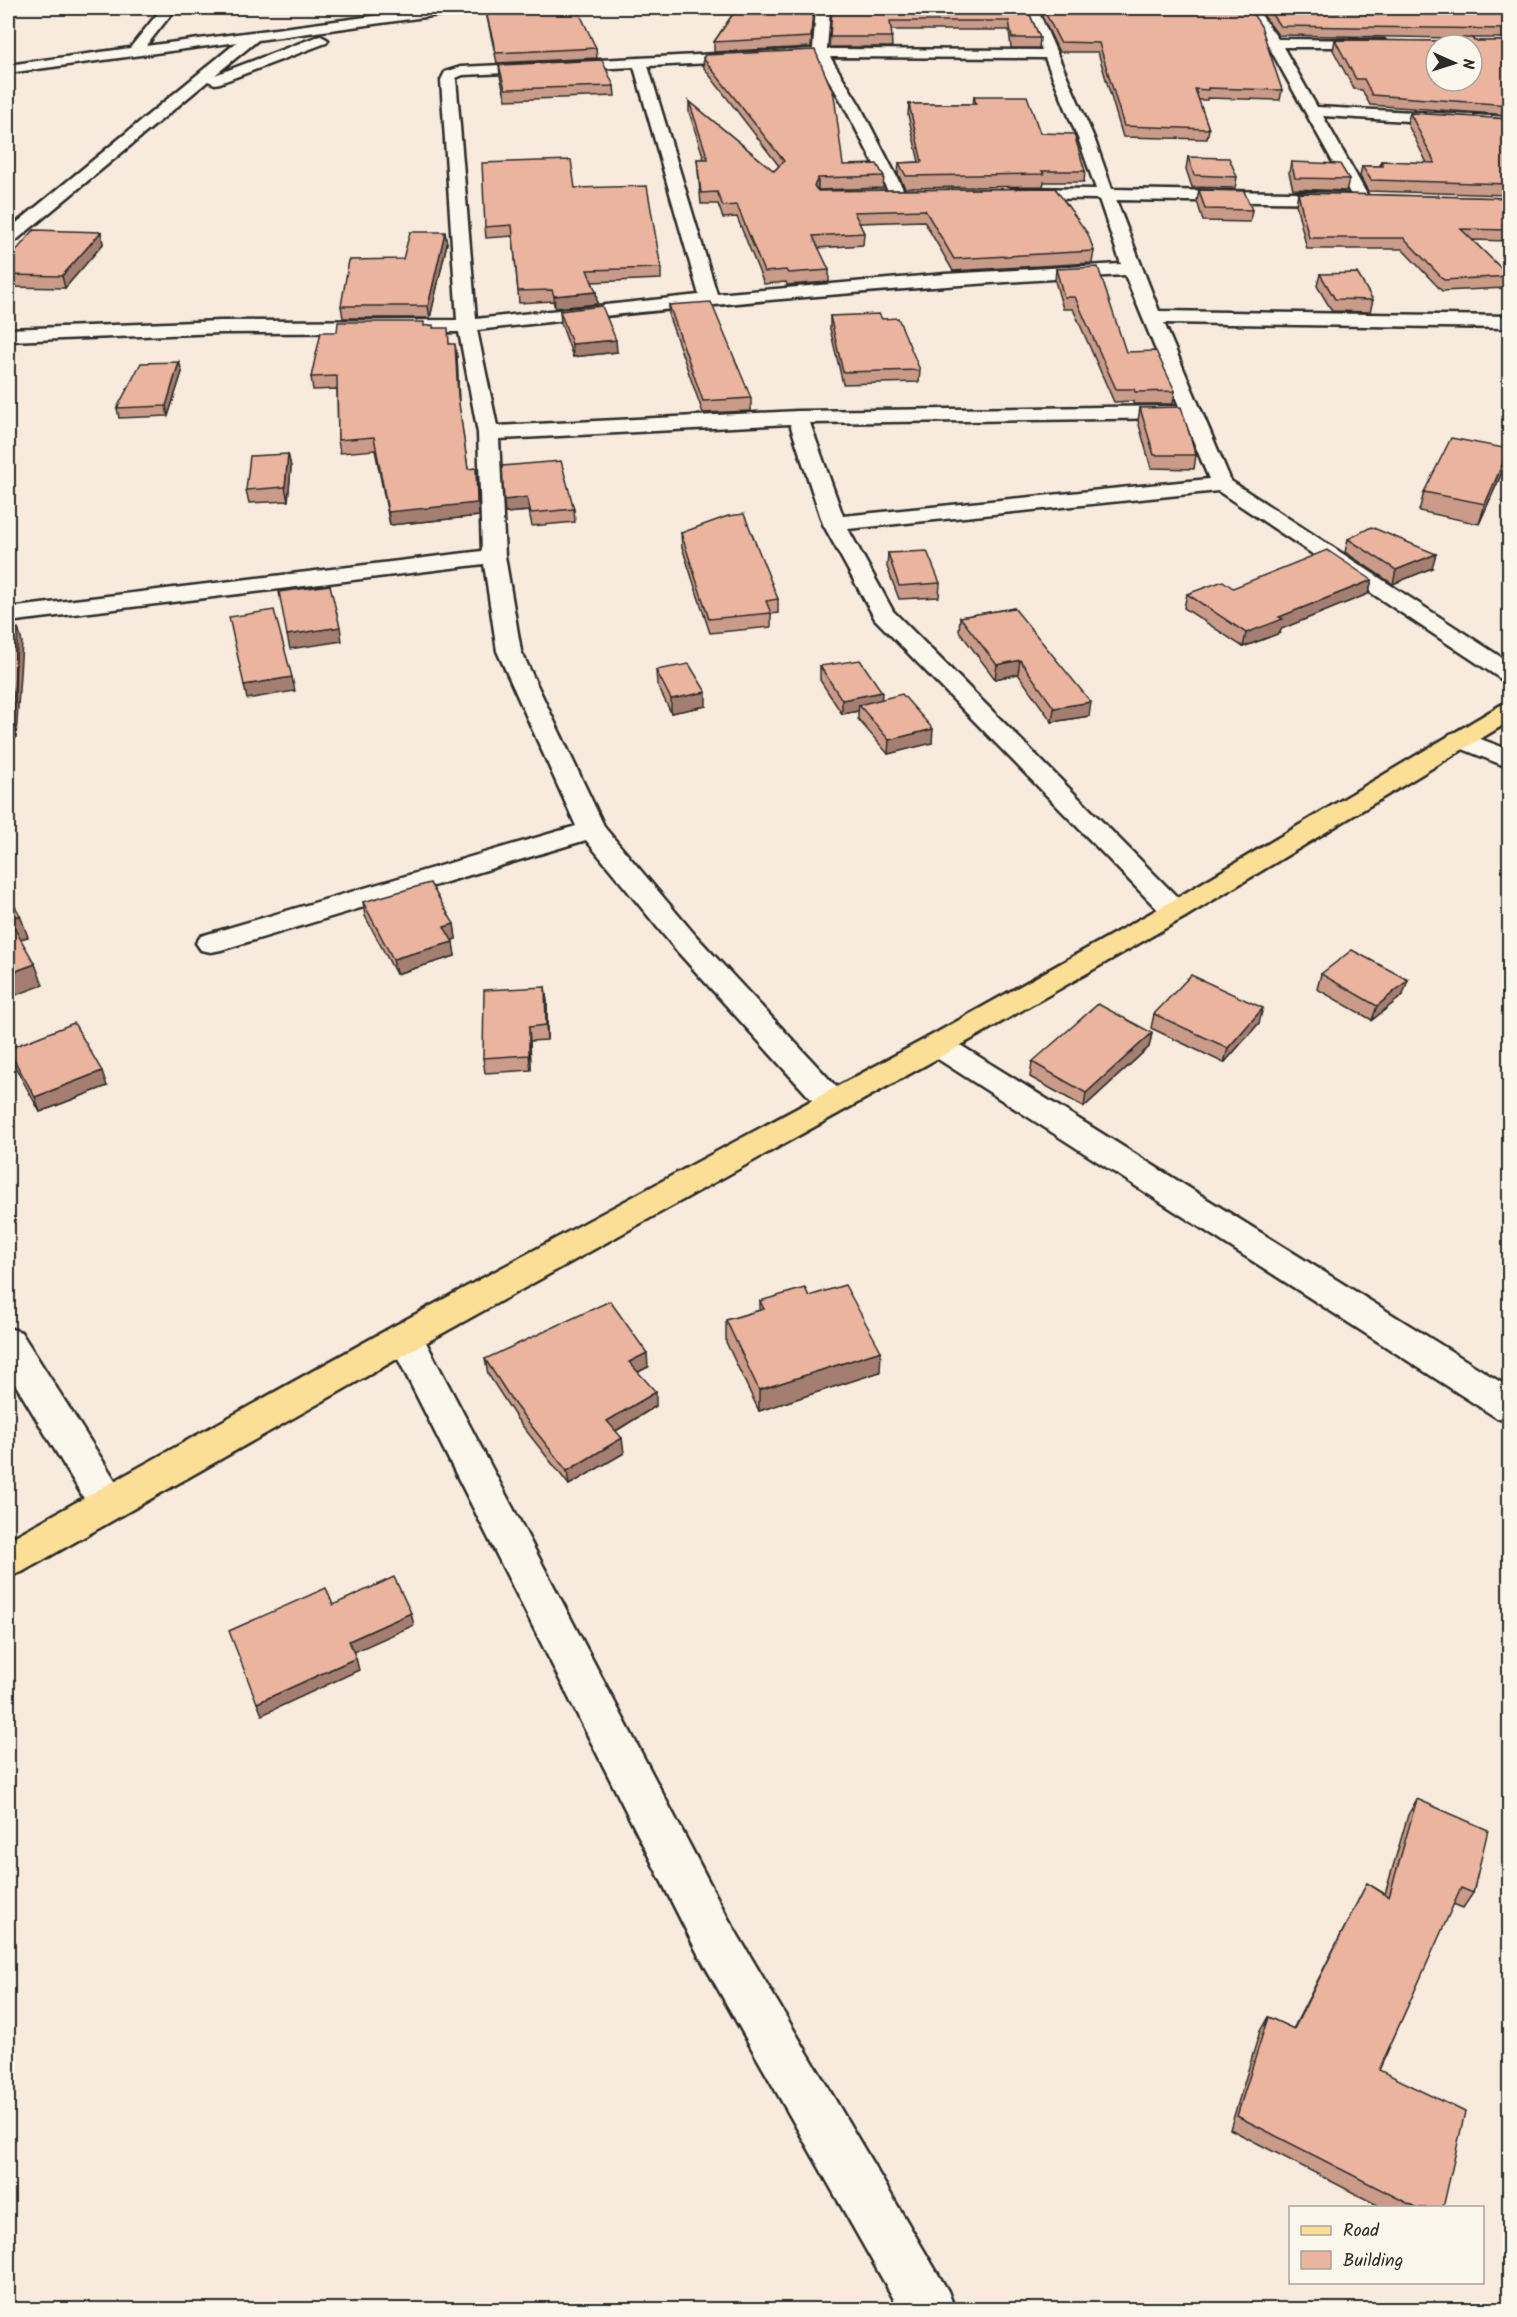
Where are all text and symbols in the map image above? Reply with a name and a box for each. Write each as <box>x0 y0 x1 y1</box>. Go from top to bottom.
north arrow <box>1424 33 1484 93</box>
text: N <box>1455 58 1480 69</box>
legend <box>1289 2206 1484 2284</box>
text: Road <box>1343 2217 1380 2246</box>
text: Building <box>1343 2247 1403 2276</box>

